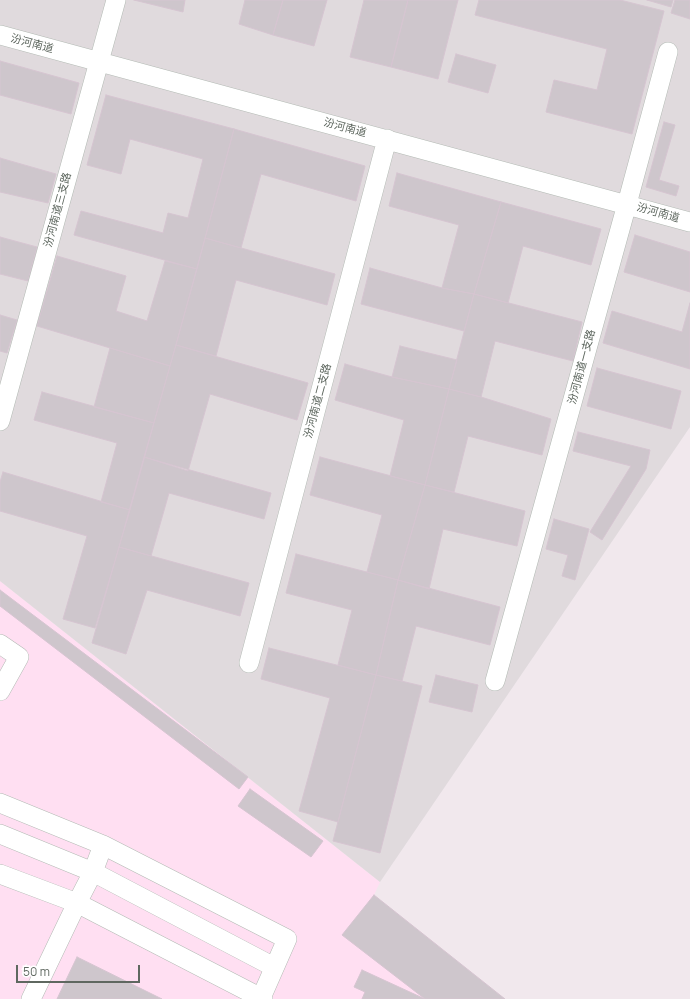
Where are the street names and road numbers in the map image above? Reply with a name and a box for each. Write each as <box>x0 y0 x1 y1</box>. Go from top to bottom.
street label: 汾河南道 <box>9 32 55 56</box>
street label: 汾河南道 <box>322 116 368 140</box>
street label: 汾河南道三支路 <box>42 171 74 249</box>
street label: 汾河南道 <box>635 201 681 225</box>
street label: 汾河南道一支路 <box>566 328 598 406</box>
street label: 汾河南道二支路 <box>302 362 334 440</box>

